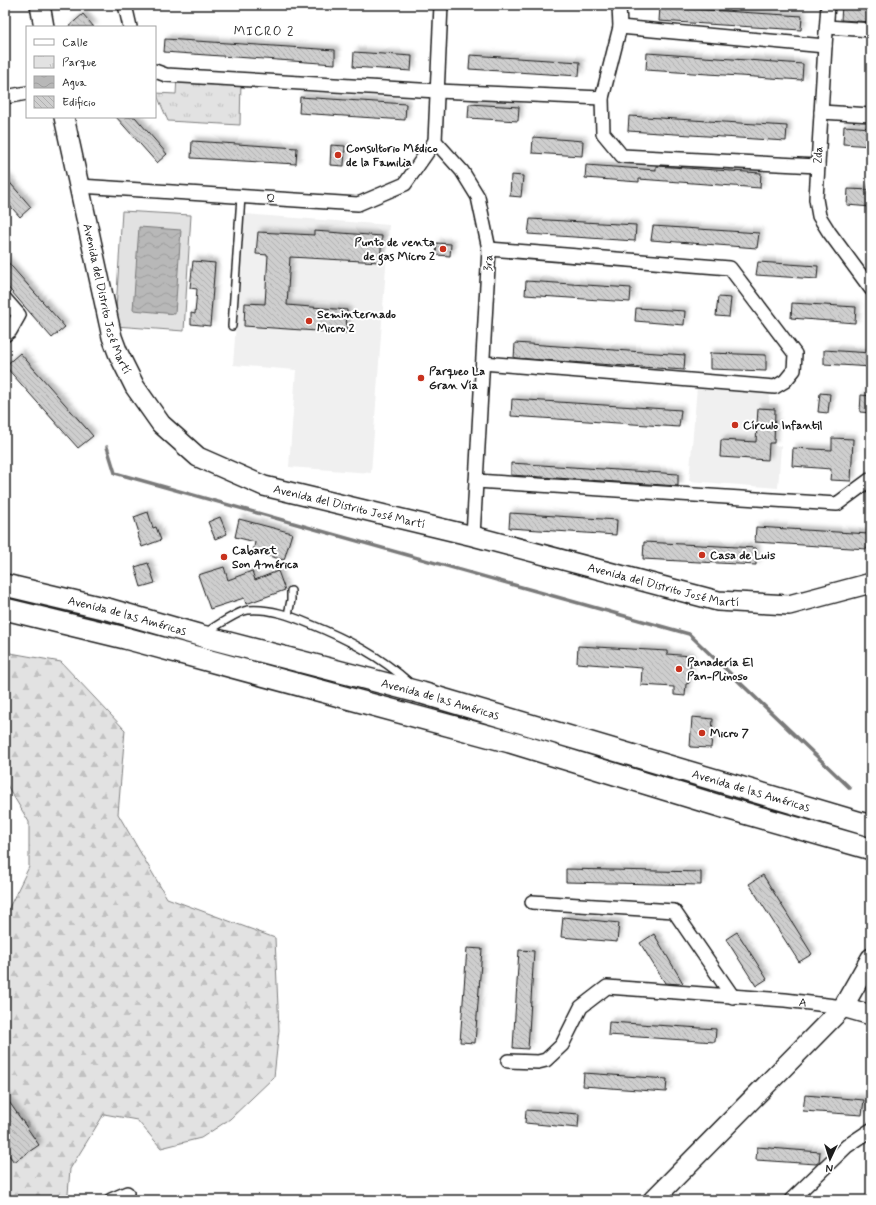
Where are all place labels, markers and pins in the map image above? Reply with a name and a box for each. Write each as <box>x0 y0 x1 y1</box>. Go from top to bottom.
place label: Consultorio Médico de la Familia <box>346 141 438 171</box>
marker: Consultorio Médico de la Familia <box>333 150 343 160</box>
place label: Punto de venta de gas Micro 2 <box>354 235 435 266</box>
marker: Punto de venta de gas Micro 2 <box>438 244 448 254</box>
place label: Seminternado Micro 2 <box>317 307 396 337</box>
marker: Seminternado Micro 2 <box>304 316 314 326</box>
place label: Parqueo La Gran Vía <box>429 364 485 394</box>
marker: Parqueo La Gran Vía <box>416 373 426 383</box>
place label: Círculo Infantil <box>743 418 823 434</box>
marker: Círculo Infantil <box>730 420 740 430</box>
place label: Cabaret Son América <box>232 543 299 573</box>
place label: Casa de Luis <box>710 548 776 564</box>
marker: Casa de Luis <box>697 550 707 560</box>
marker: Cabaret Son América <box>219 552 229 562</box>
place label: Panadería El Pan-Plinoso <box>687 655 753 685</box>
marker: Panadería El Pan-Plinoso <box>674 664 684 674</box>
place label: Micro 7 <box>710 726 750 742</box>
marker: Micro 7 <box>697 728 707 738</box>

